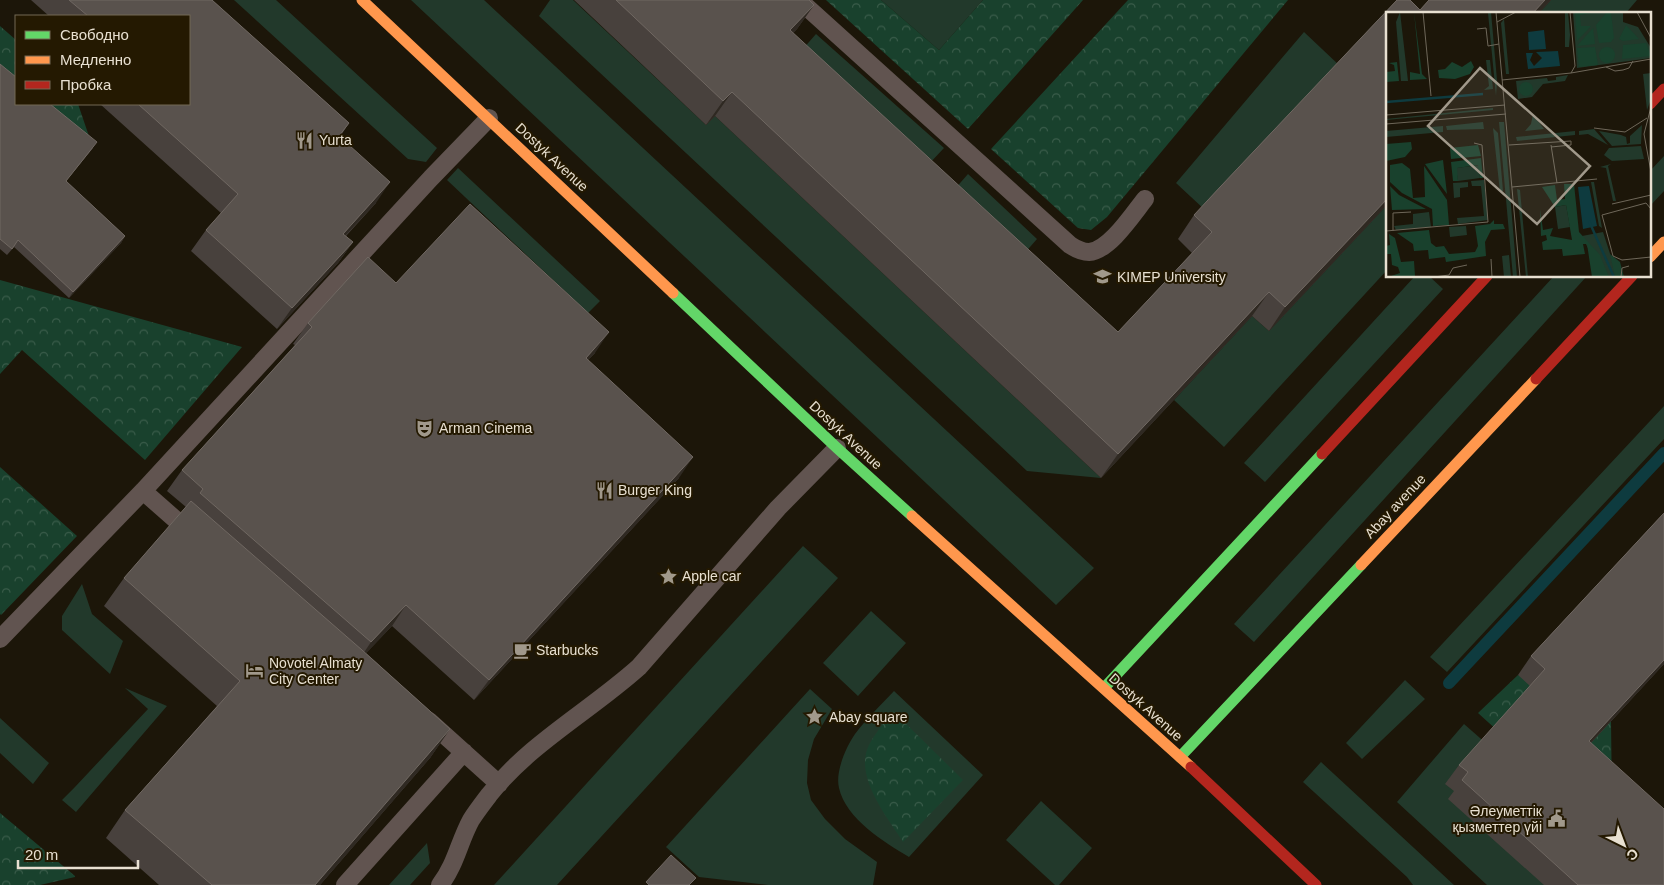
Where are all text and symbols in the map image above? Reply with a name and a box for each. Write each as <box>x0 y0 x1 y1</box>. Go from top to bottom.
inset map <box>1386 12 1652 278</box>
legend <box>15 15 190 105</box>
text: Свободно <box>60 26 129 43</box>
text: Медленно <box>60 51 131 68</box>
text: Пробка <box>60 76 112 93</box>
street label: Dostyk Avenue <box>512 119 592 195</box>
restaurant icon: Yurta <box>295 130 315 150</box>
place label: Yurta <box>319 132 352 148</box>
school or university icon: KIMEP University <box>1093 267 1113 287</box>
place label: KIMEP University <box>1117 269 1226 285</box>
street label: Dostyk Avenue <box>806 397 886 473</box>
theatre icon: Arman Cinema <box>415 418 435 438</box>
place label: Arman Cinema <box>439 420 533 436</box>
street label: Abay avenue <box>1361 471 1429 541</box>
restaurant icon: Burger King <box>594 480 614 500</box>
place label: Burger King <box>618 482 692 498</box>
place icon: Apple car <box>658 566 678 586</box>
place label: Apple car <box>682 568 741 584</box>
cafe icon: Starbucks <box>512 640 532 660</box>
place label: Starbucks <box>536 642 598 658</box>
place label: Novotel Almaty City Center <box>269 655 362 687</box>
hotel icon: Novotel Almaty City Center <box>245 661 265 681</box>
street label: Dostyk Avenue <box>1106 670 1186 744</box>
place icon: Abay square <box>805 707 825 727</box>
place label: Abay square <box>829 709 908 725</box>
place label: Әлеуметтік қызметтер үйі <box>1452 803 1543 835</box>
public building icon: Әлеуметтік қызметтер үйі <box>1546 809 1566 829</box>
north arrow <box>1599 820 1649 870</box>
scale bar <box>18 838 138 870</box>
text: С <box>1624 845 1642 864</box>
text: 20 m <box>25 846 58 863</box>

